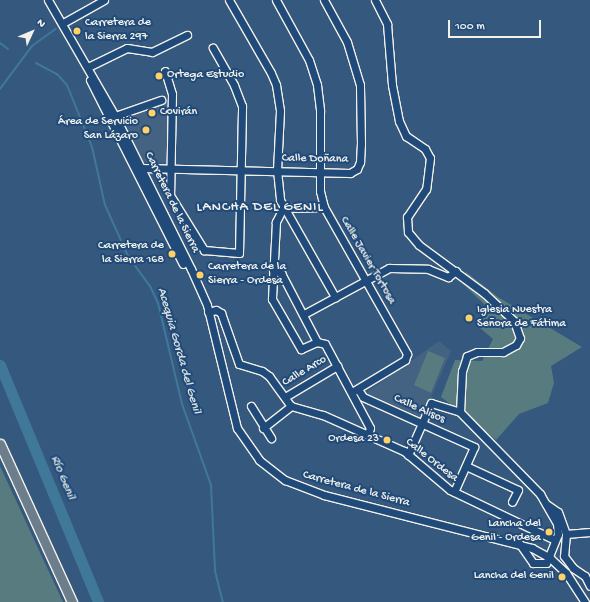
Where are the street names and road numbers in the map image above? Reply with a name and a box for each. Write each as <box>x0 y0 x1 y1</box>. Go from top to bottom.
street label: Carretera de la Sierra <box>140 150 202 256</box>
street label: Calle Doñana <box>282 152 348 168</box>
street label: Calle Javier Tortosa <box>336 215 398 307</box>
street label: Calle Arco <box>280 353 330 391</box>
street label: Calle Alisos <box>391 392 447 428</box>
street label: Calle Ordesa <box>402 436 460 486</box>
street label: Carretera de la Sierra <box>301 469 411 511</box>

